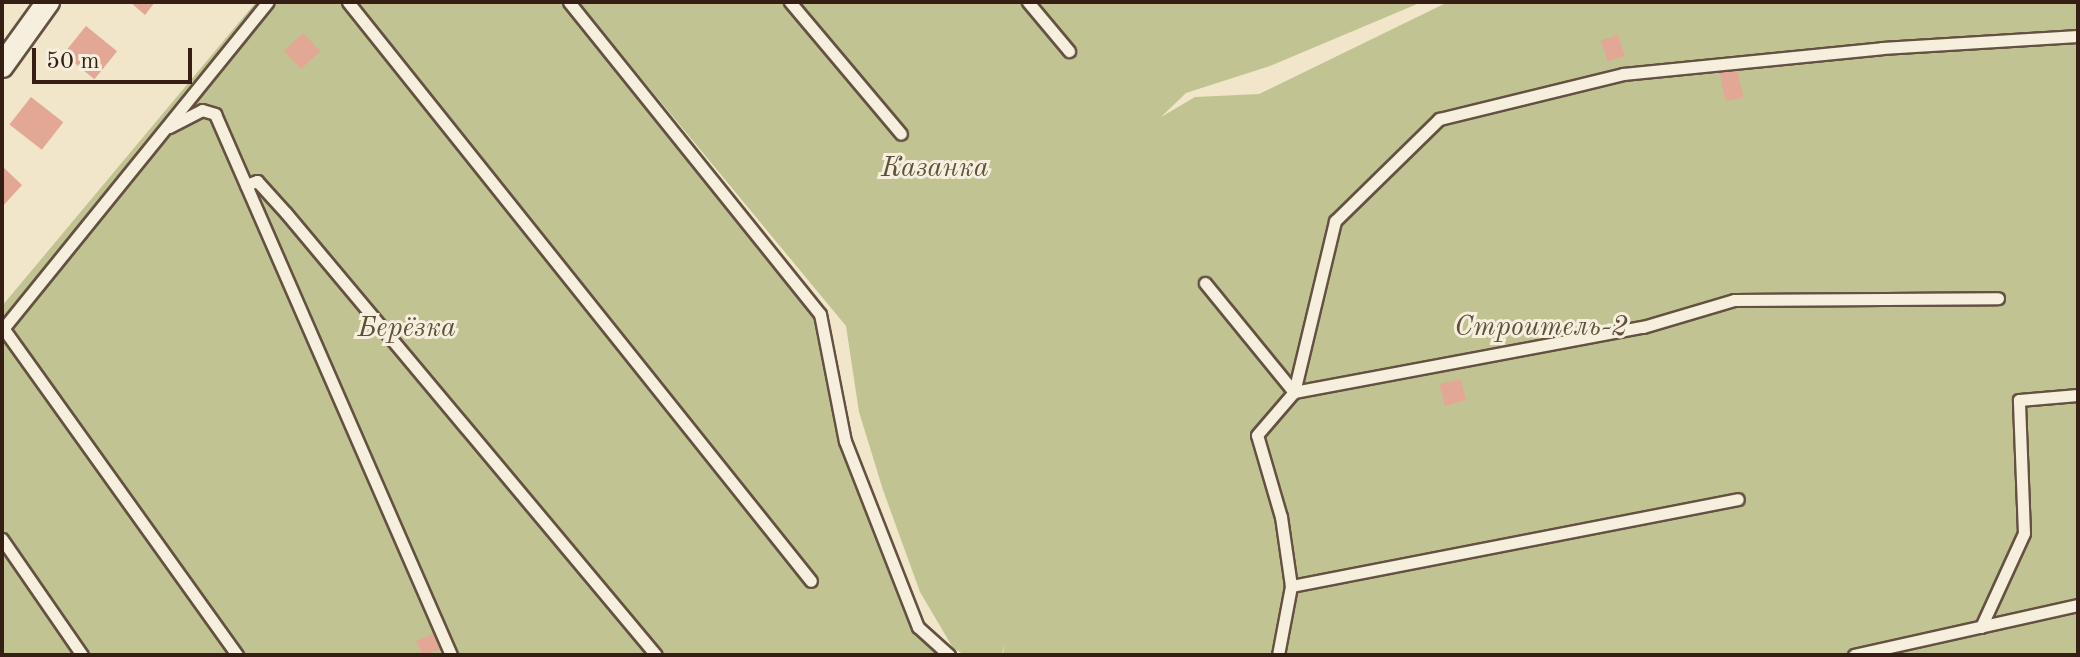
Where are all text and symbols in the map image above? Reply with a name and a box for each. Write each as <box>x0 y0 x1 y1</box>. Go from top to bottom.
scale bar <box>36 32 196 82</box>
text: 50 m <box>46 50 100 74</box>
park label: Казанка <box>881 152 989 186</box>
park label: Строитель-2 <box>1454 311 1628 345</box>
park label: Берёзка <box>358 312 456 346</box>

